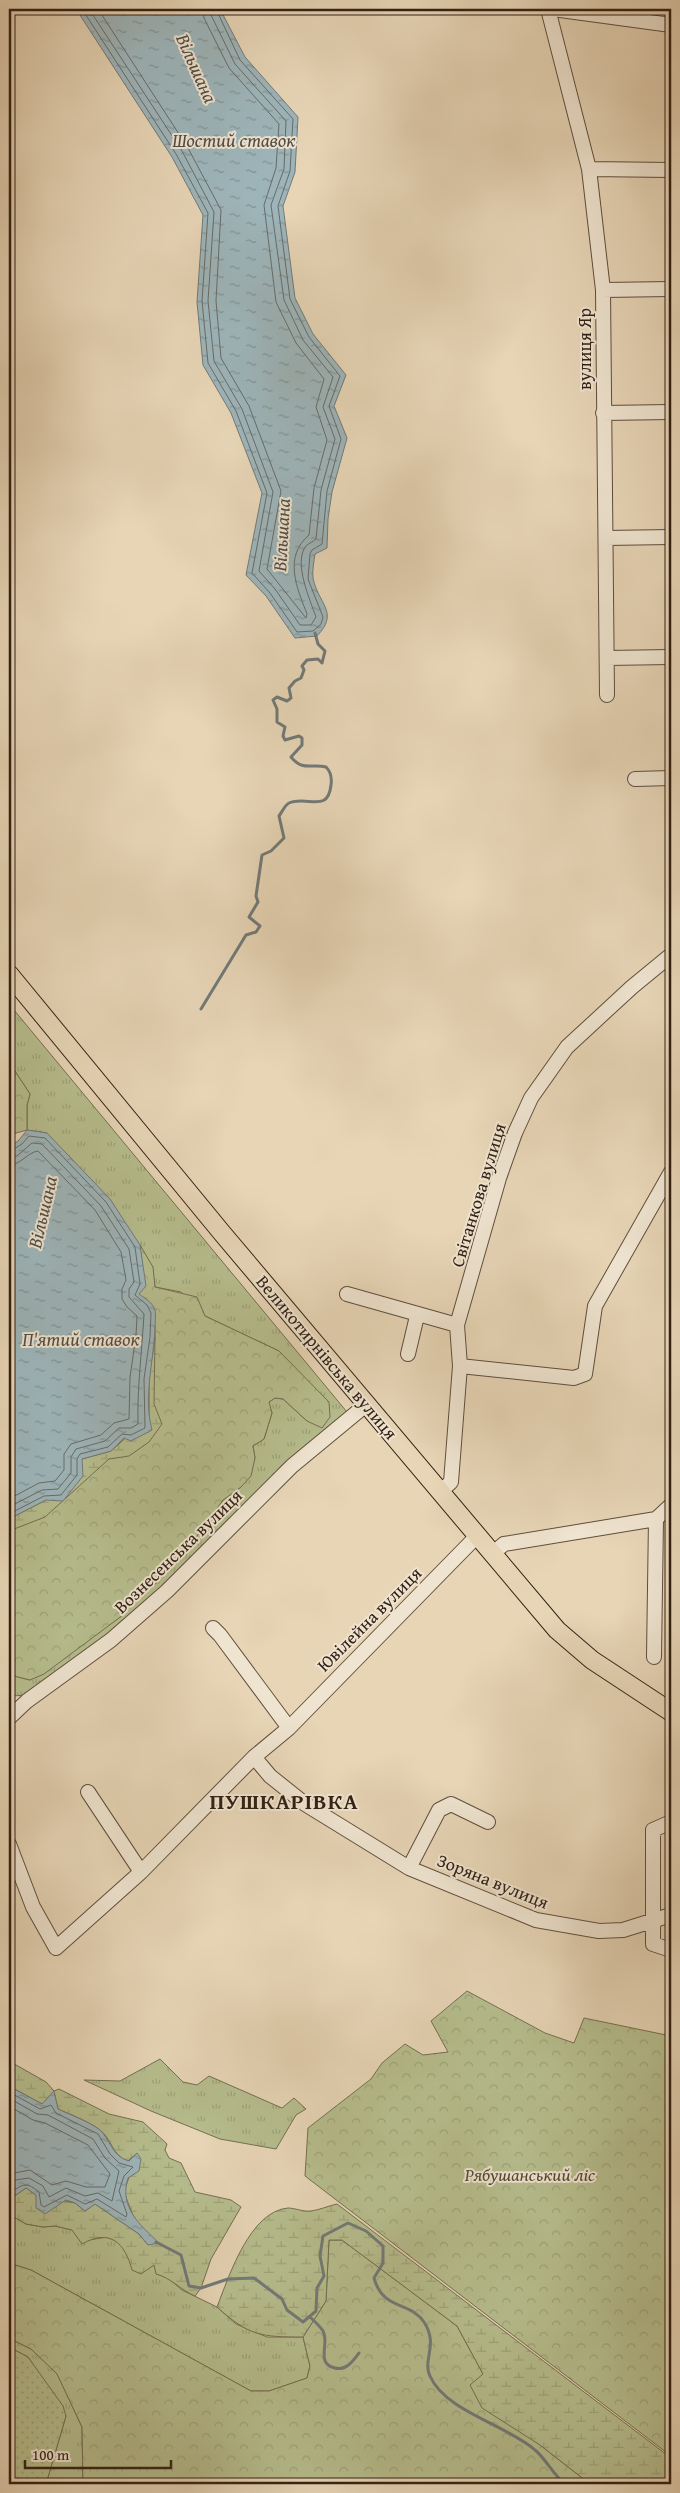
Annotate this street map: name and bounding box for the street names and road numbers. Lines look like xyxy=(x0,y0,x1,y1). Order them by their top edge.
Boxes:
street label: вулиця Яр xyxy=(571,308,598,390)
street label: Світанкова вулиця xyxy=(443,1120,513,1270)
street label: Великотирнівська вулиця xyxy=(250,1269,404,1445)
street label: Вознесенська вулиця xyxy=(108,1482,248,1620)
street label: Ювілейна вулиця xyxy=(310,1560,428,1678)
street label: Зоряна вулиця xyxy=(433,1846,553,1916)

